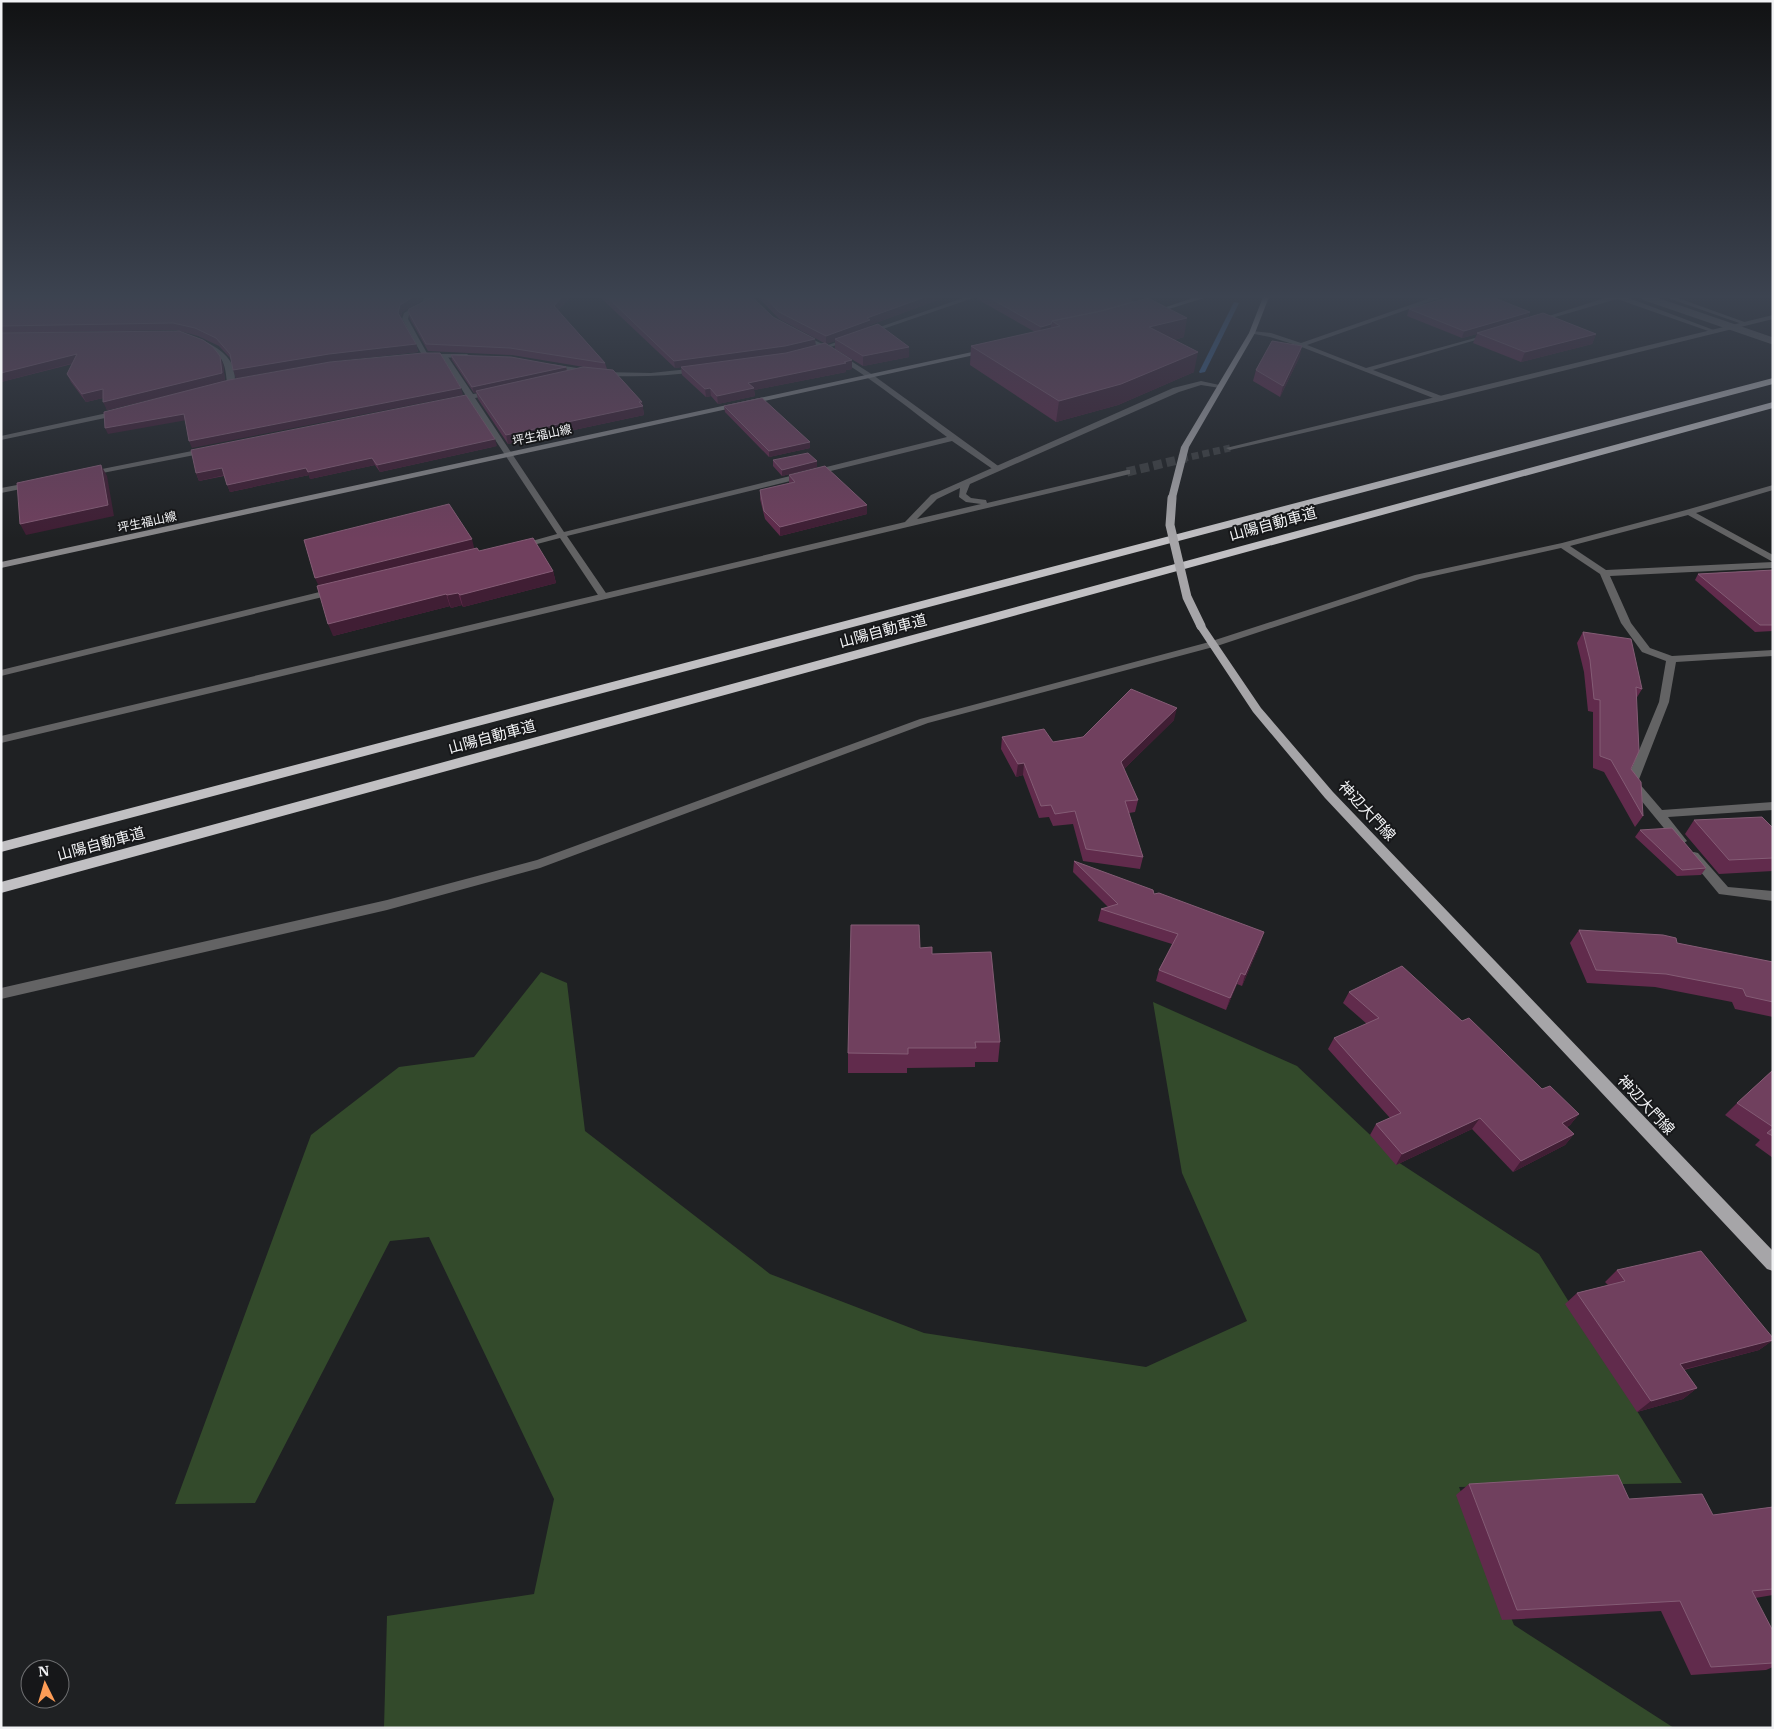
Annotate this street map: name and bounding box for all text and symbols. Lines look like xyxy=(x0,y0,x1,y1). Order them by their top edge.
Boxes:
street label: 坪生福山線 xyxy=(511,421,573,448)
street label: 山陽自動車道 xyxy=(1227,503,1319,544)
street label: 坪生福山線 xyxy=(116,508,178,535)
street label: 山陽自動車道 xyxy=(837,610,929,651)
street label: 山陽自動車道 xyxy=(446,716,538,757)
street label: 神辺大門線 xyxy=(1335,777,1400,845)
street label: 山陽自動車道 xyxy=(55,823,147,864)
street label: 神辺大門線 xyxy=(1614,1071,1679,1139)
north arrow xyxy=(20,1659,70,1709)
text: N xyxy=(38,1662,50,1680)

